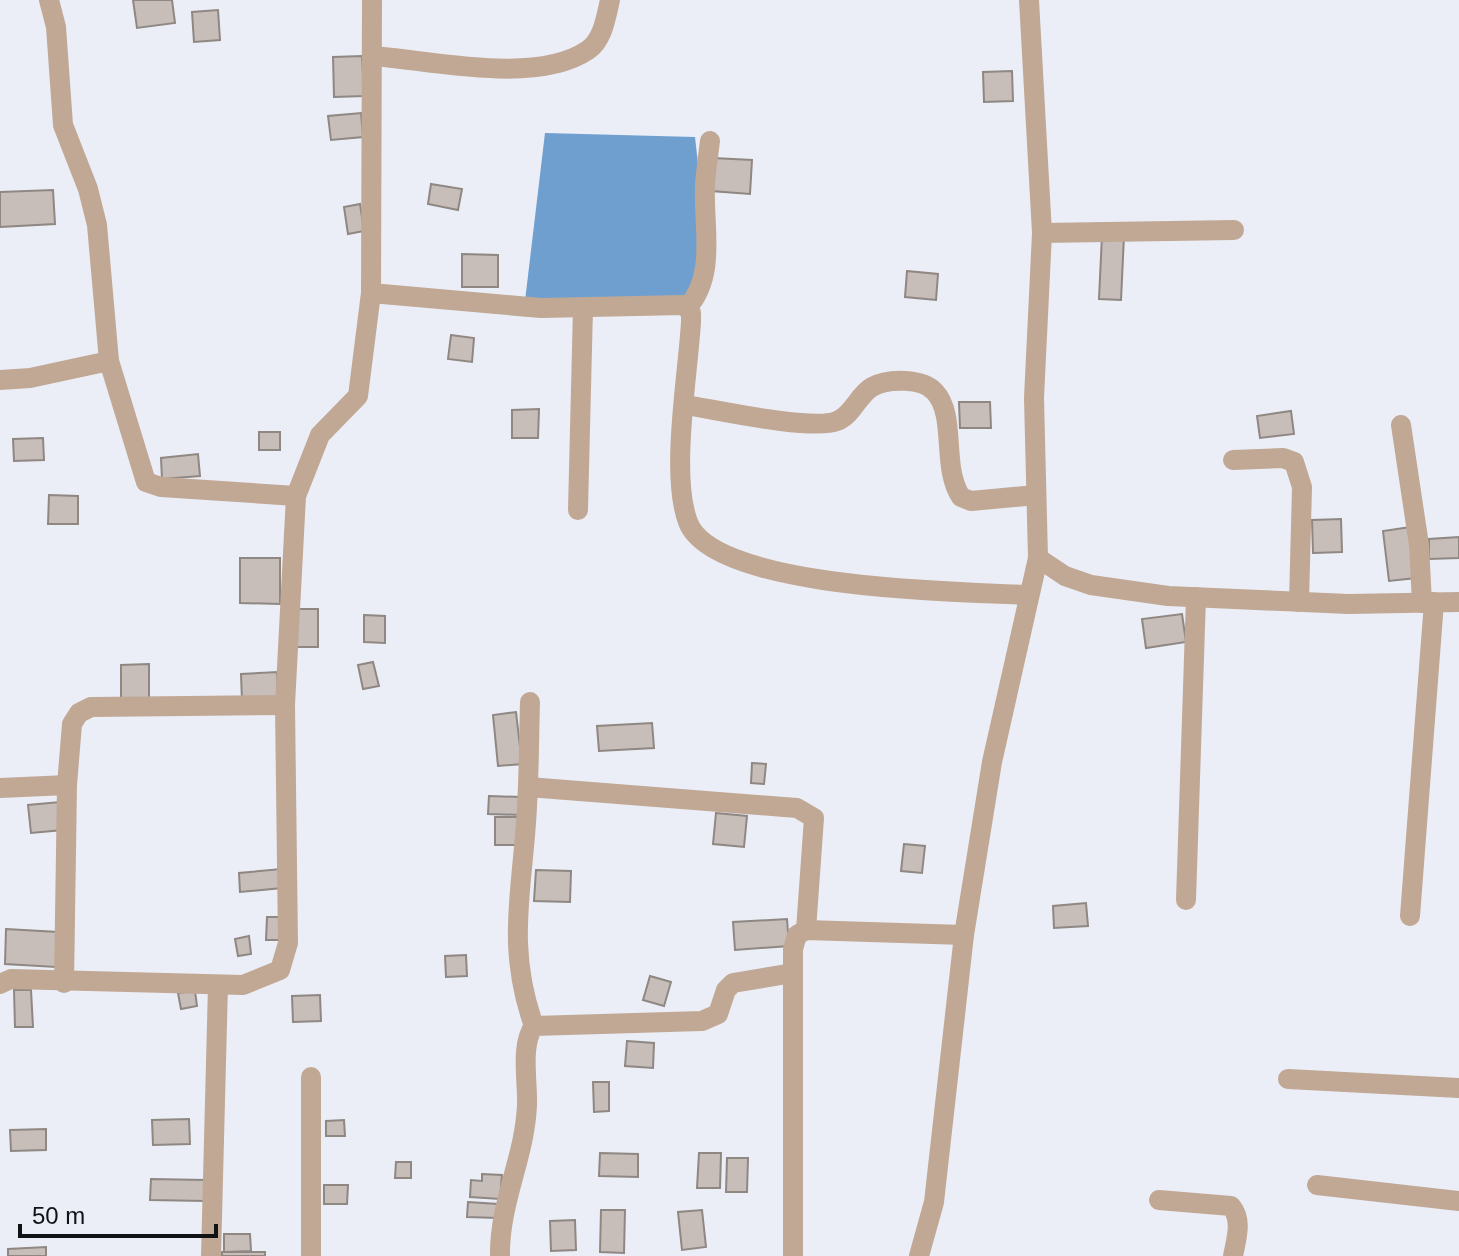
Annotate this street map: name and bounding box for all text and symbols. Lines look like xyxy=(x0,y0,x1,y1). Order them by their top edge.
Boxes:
scale bar xyxy=(20,1188,216,1238)
text: 50 m xyxy=(32,1202,85,1229)

